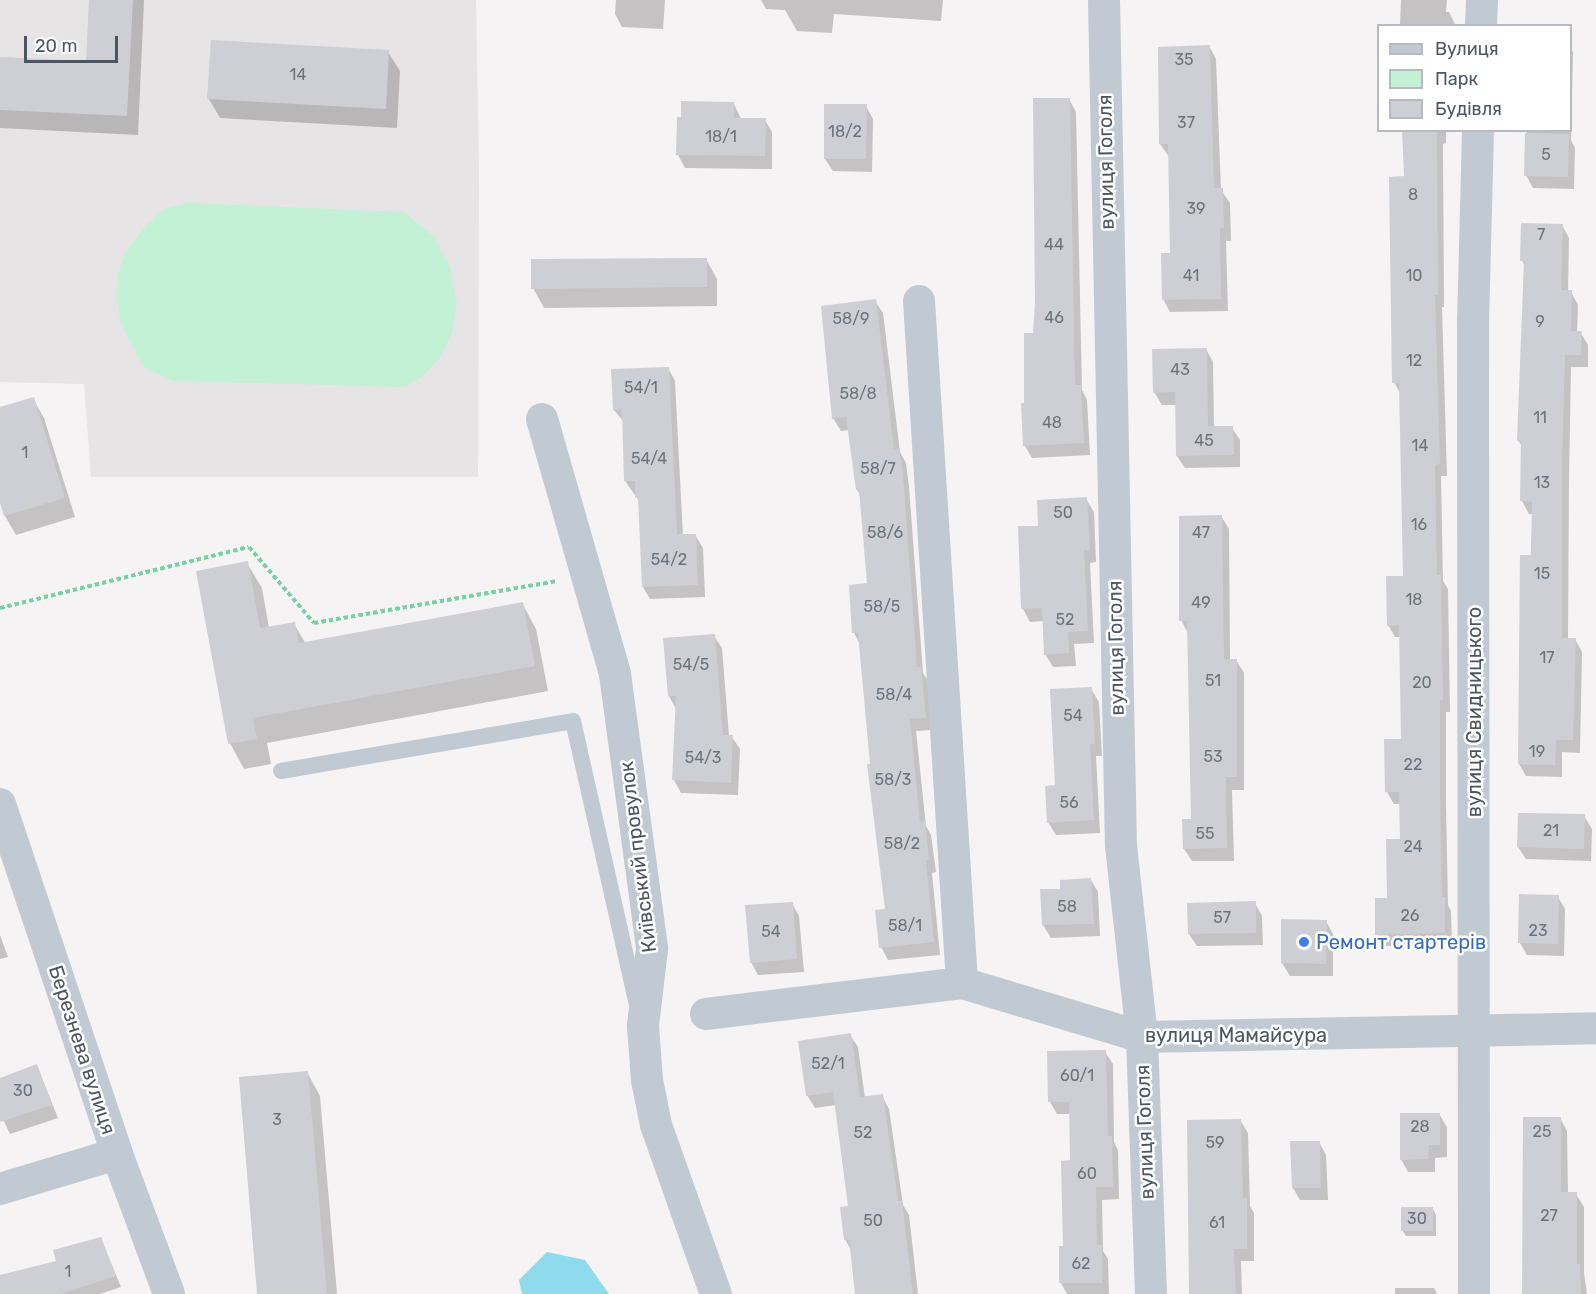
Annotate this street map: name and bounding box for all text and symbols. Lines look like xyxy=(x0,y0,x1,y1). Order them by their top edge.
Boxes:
scale bar xyxy=(27,24,122,62)
legend xyxy=(1377,24,1572,132)
text: 20 m xyxy=(35,35,77,57)
text: Вулиця xyxy=(1435,38,1499,60)
house number: 35 xyxy=(1174,50,1194,70)
house number: 14 xyxy=(290,65,306,85)
text: Парк xyxy=(1435,68,1478,90)
street label: вулиця Гоголя xyxy=(1093,94,1119,230)
text: Будівля xyxy=(1435,98,1502,120)
house number: 37 xyxy=(1177,113,1195,133)
house number: 18/2 xyxy=(828,122,862,142)
house number: 18/1 xyxy=(705,127,737,147)
house number: 5 xyxy=(1541,145,1551,165)
house number: 8 xyxy=(1408,185,1418,205)
house number: 39 xyxy=(1186,199,1206,219)
house number: 7 xyxy=(1537,225,1545,245)
house number: 44 xyxy=(1044,235,1064,255)
house number: 41 xyxy=(1183,266,1199,286)
house number: 10 xyxy=(1405,266,1423,286)
house number: 46 xyxy=(1044,308,1064,328)
house number: 58/9 xyxy=(833,309,869,329)
house number: 9 xyxy=(1535,312,1545,332)
house number: 12 xyxy=(1406,351,1422,371)
house number: 43 xyxy=(1170,360,1190,380)
house number: 54/1 xyxy=(624,378,658,398)
house number: 58/8 xyxy=(839,384,877,404)
house number: 11 xyxy=(1533,408,1547,428)
house number: 48 xyxy=(1042,413,1062,433)
house number: 45 xyxy=(1194,431,1214,451)
house number: 14 xyxy=(1412,436,1428,456)
house number: 1 xyxy=(22,443,28,463)
house number: 54/4 xyxy=(631,449,667,469)
house number: 58/7 xyxy=(860,459,896,479)
house number: 13 xyxy=(1534,473,1550,493)
house number: 50 xyxy=(1053,503,1073,523)
house number: 16 xyxy=(1411,515,1427,535)
house number: 58/6 xyxy=(867,523,903,543)
house number: 47 xyxy=(1192,523,1210,543)
house number: 54/2 xyxy=(651,550,687,570)
house number: 15 xyxy=(1534,564,1550,584)
street label: вулиця Гоголя xyxy=(1103,580,1129,716)
house number: 18 xyxy=(1405,590,1423,610)
house number: 49 xyxy=(1191,593,1211,613)
house number: 58/5 xyxy=(864,597,900,617)
street label: вулиця Свидницького xyxy=(1462,607,1486,817)
house number: 52 xyxy=(1056,610,1074,630)
house number: 17 xyxy=(1539,648,1555,668)
house number: 54/5 xyxy=(673,655,709,675)
house number: 51 xyxy=(1205,671,1221,691)
house number: 20 xyxy=(1412,673,1432,693)
house number: 58/4 xyxy=(876,685,912,705)
house number: 54 xyxy=(1063,706,1083,726)
house number: 19 xyxy=(1529,742,1545,762)
house number: 53 xyxy=(1203,747,1223,767)
house number: 54/3 xyxy=(685,748,721,768)
house number: 22 xyxy=(1404,755,1422,775)
street label: Київський провулок xyxy=(614,760,662,954)
house number: 58/3 xyxy=(875,770,911,790)
house number: 56 xyxy=(1059,793,1079,813)
house number: 21 xyxy=(1543,821,1559,841)
house number: 55 xyxy=(1195,824,1215,844)
house number: 58/2 xyxy=(884,834,920,854)
house number: 24 xyxy=(1403,837,1423,857)
house number: 58 xyxy=(1057,897,1077,917)
house number: 26 xyxy=(1400,906,1420,926)
house number: 57 xyxy=(1213,908,1231,928)
house number: 58/1 xyxy=(888,916,922,936)
house number: 23 xyxy=(1528,921,1548,941)
house number: 54 xyxy=(761,922,781,942)
place label: Ремонт стартерів xyxy=(1316,930,1486,954)
marker: Ремонт стартерів xyxy=(1297,935,1311,949)
street label: Березнева вулиця xyxy=(43,962,121,1138)
street label: вулиця Мамайсура xyxy=(1145,1023,1327,1047)
house number: 52/1 xyxy=(811,1054,845,1074)
street label: вулиця Гоголя xyxy=(1131,1064,1159,1200)
house number: 60/1 xyxy=(1060,1066,1094,1086)
house number: 30 xyxy=(13,1081,33,1101)
house number: 3 xyxy=(272,1110,282,1130)
house number: 28 xyxy=(1410,1117,1430,1137)
house number: 25 xyxy=(1533,1122,1551,1142)
house number: 52 xyxy=(854,1123,872,1143)
house number: 59 xyxy=(1206,1133,1224,1153)
house number: 60 xyxy=(1077,1164,1097,1184)
house number: 27 xyxy=(1540,1206,1558,1226)
house number: 30 xyxy=(1407,1209,1427,1229)
house number: 50 xyxy=(863,1211,883,1231)
house number: 61 xyxy=(1209,1213,1225,1233)
house number: 62 xyxy=(1071,1254,1091,1274)
house number: 1 xyxy=(65,1262,71,1282)

